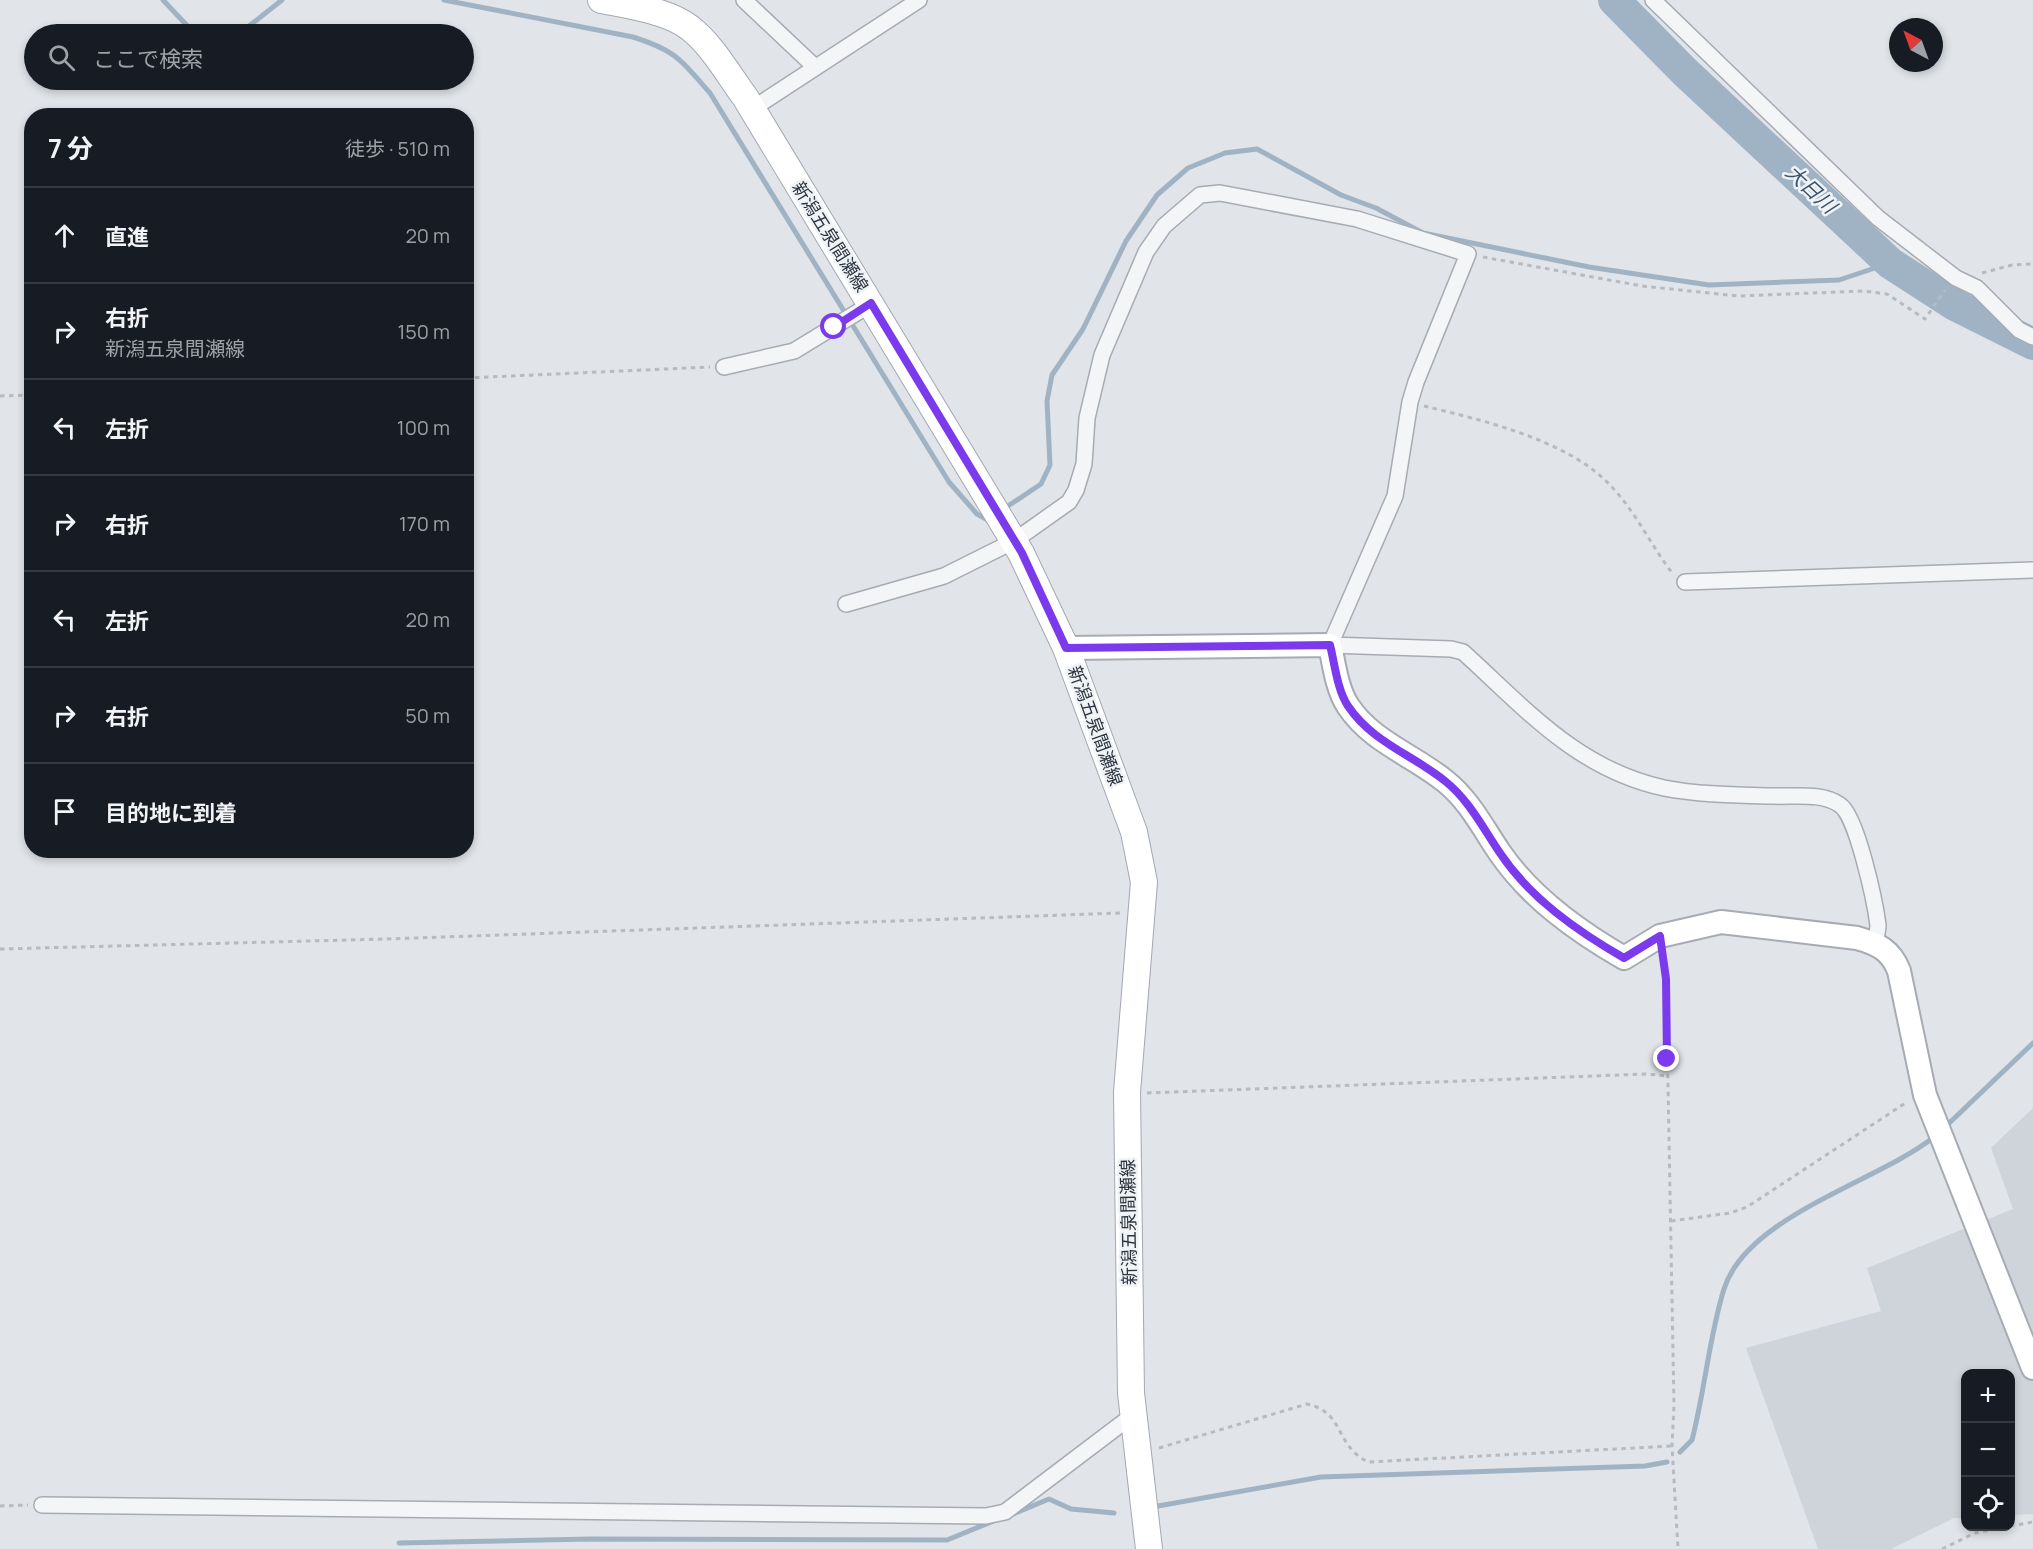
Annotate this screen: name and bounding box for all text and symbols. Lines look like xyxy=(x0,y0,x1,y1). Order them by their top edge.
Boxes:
north arrow xyxy=(1889,18,1943,72)
search box xyxy=(24,24,474,90)
icon: search xyxy=(45,41,78,74)
text: ここで検索 xyxy=(93,44,203,74)
text: 7 分 xyxy=(48,130,93,166)
text: 徒歩 · 510 m xyxy=(345,135,450,162)
water label: 大日川 xyxy=(1780,158,1844,220)
street label: 新潟五泉間瀬線 xyxy=(787,177,874,296)
icon: ahead xyxy=(48,219,81,252)
text: 直進 xyxy=(105,222,149,252)
text: 20 m xyxy=(405,222,450,249)
text: 右折 xyxy=(105,303,149,333)
route start xyxy=(820,313,846,339)
icon: right xyxy=(48,315,81,348)
text: 150 m xyxy=(397,318,450,345)
text: 新潟五泉間瀬線 xyxy=(105,335,245,362)
icon: left xyxy=(48,411,81,444)
text: 左折 xyxy=(105,414,149,444)
text: 100 m xyxy=(397,414,450,441)
icon: right xyxy=(48,507,81,540)
text: 右折 xyxy=(105,510,149,540)
text: 170 m xyxy=(399,510,450,537)
icon: left xyxy=(48,603,81,636)
text: 左折 xyxy=(105,606,149,636)
text: 20 m xyxy=(405,606,450,633)
street label: 新潟五泉間瀬線 xyxy=(1063,662,1129,789)
icon: right xyxy=(48,699,81,732)
text: 右折 xyxy=(105,702,149,732)
text: 50 m xyxy=(405,702,450,729)
icon: arrive xyxy=(48,795,81,828)
text: 目的地に到着 xyxy=(105,798,237,828)
route end xyxy=(1653,1045,1679,1071)
street label: 新潟五泉間瀬線 xyxy=(1115,1159,1141,1285)
map controls xyxy=(1961,1369,2015,1531)
button: + xyxy=(1961,1369,2015,1423)
button: − xyxy=(1961,1423,2015,1477)
button: locate xyxy=(1961,1477,2015,1531)

